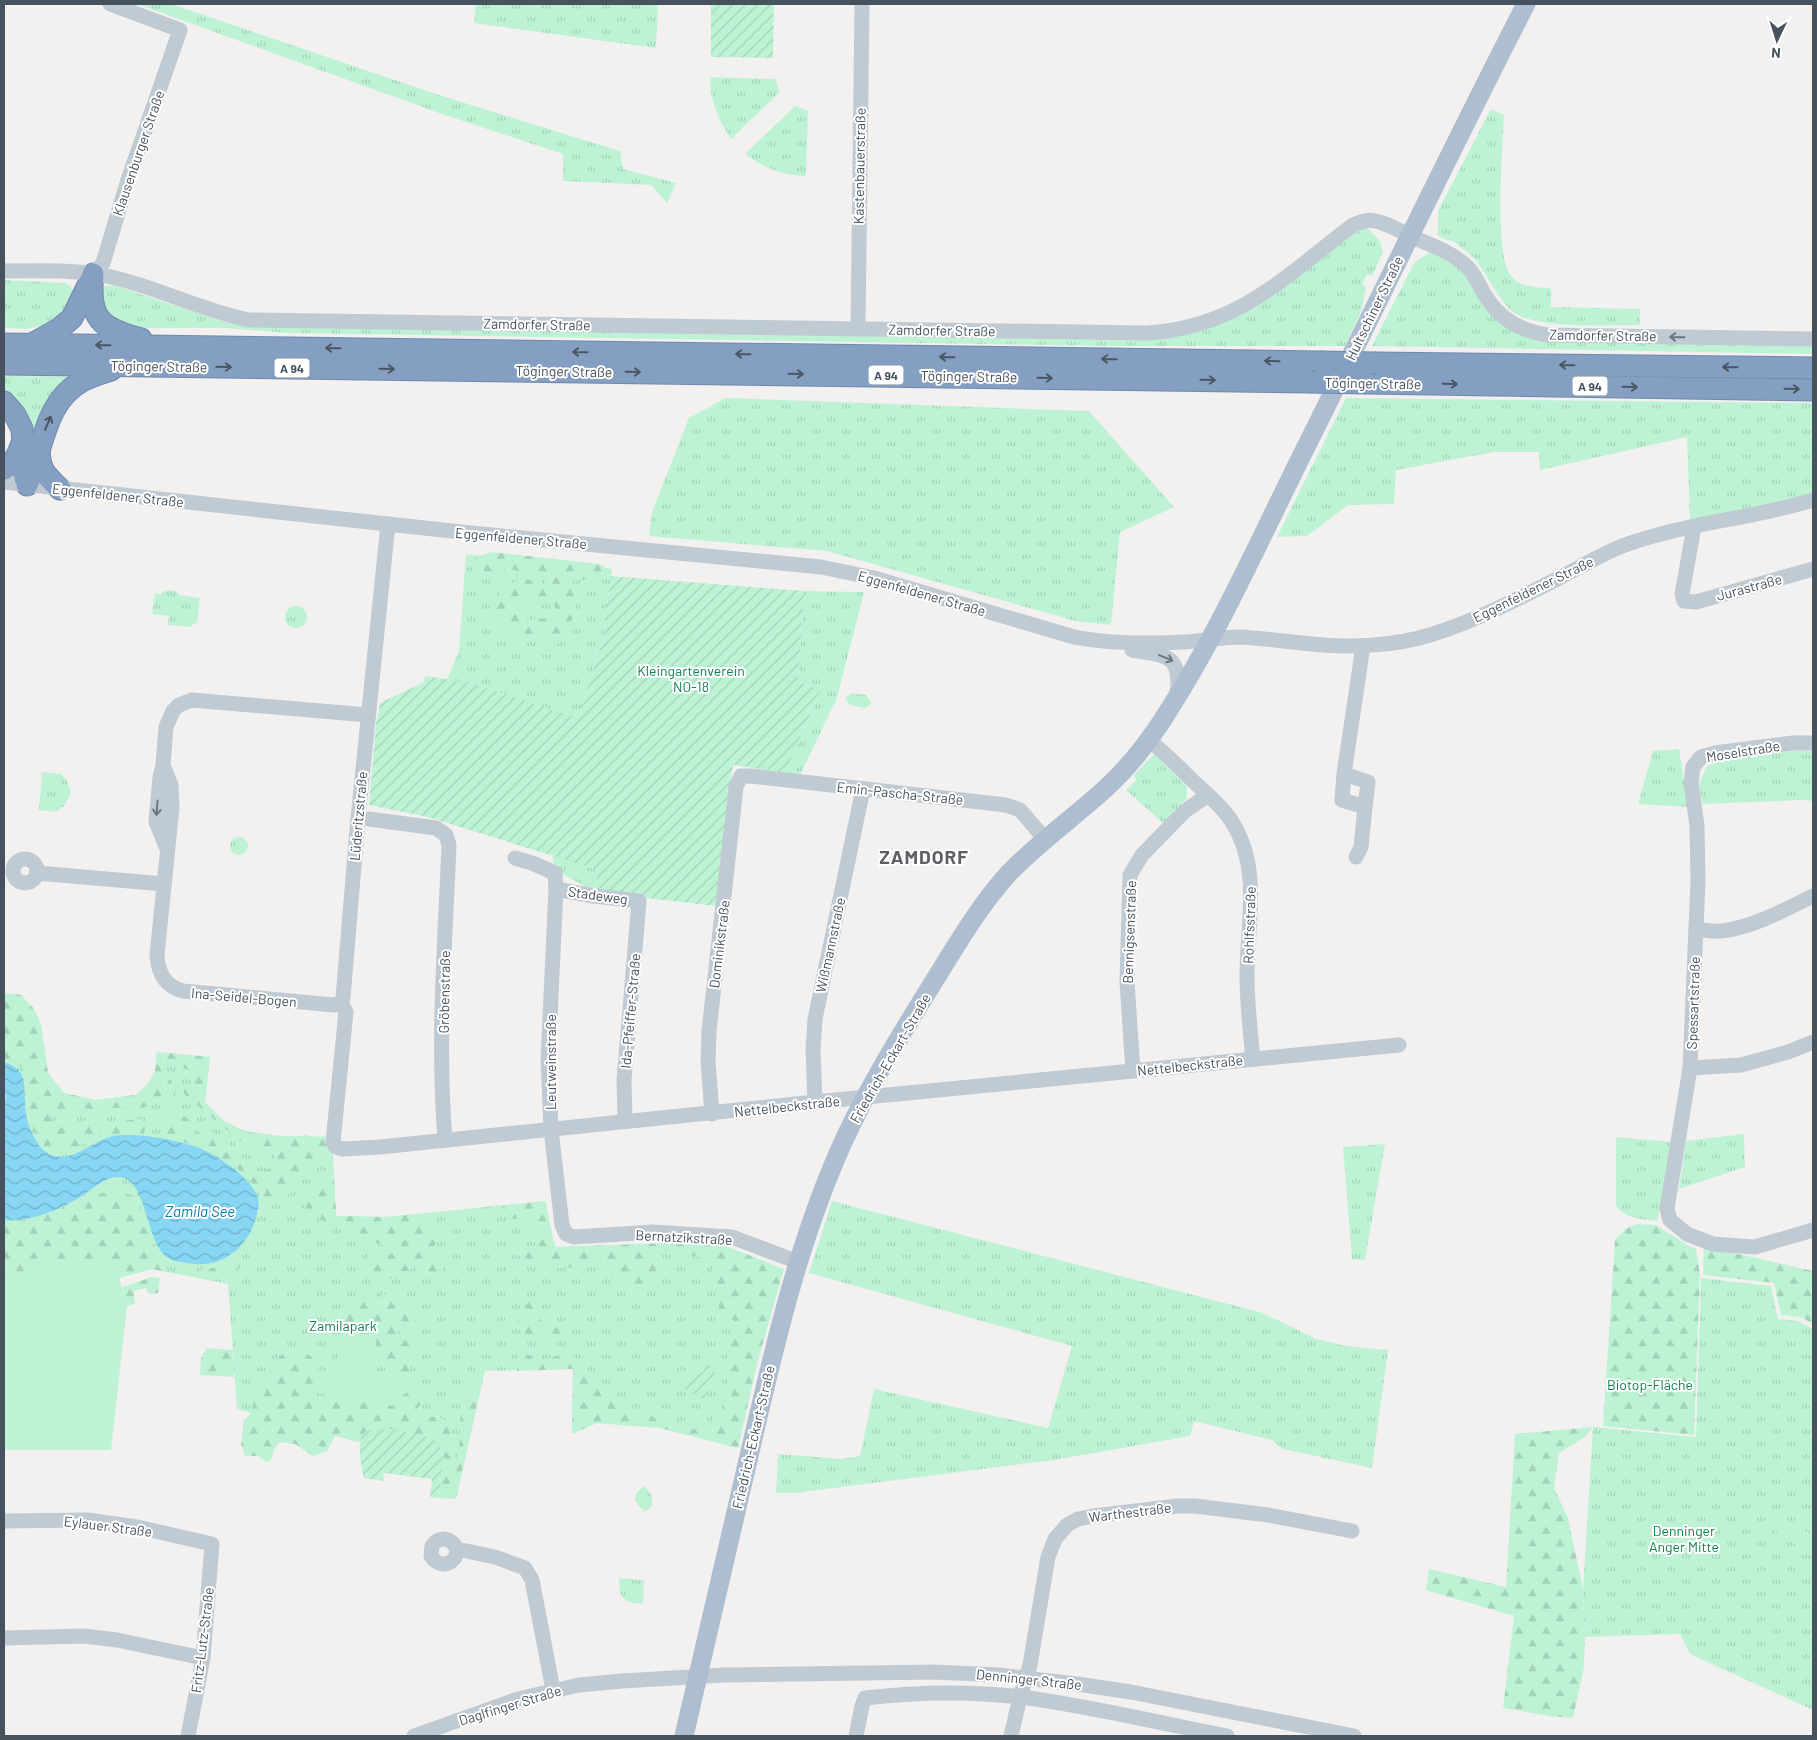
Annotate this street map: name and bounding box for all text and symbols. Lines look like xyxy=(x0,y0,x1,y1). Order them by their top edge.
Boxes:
north arrow xyxy=(1752,15,1802,65)
text: N xyxy=(1771,45,1781,62)
street label: Klausenburger Straße xyxy=(109,88,167,218)
street label: Kastenbauerstraße xyxy=(849,108,869,224)
street label: Hultschiner Straße xyxy=(1341,253,1407,363)
street label: Zamdorfer Straße xyxy=(483,315,591,333)
street label: Zamdorfer Straße xyxy=(888,321,996,339)
street label: Zamdorfer Straße xyxy=(1549,326,1657,344)
one-way arrow xyxy=(1669,332,1686,342)
one-way arrow xyxy=(96,340,112,350)
one-way arrow xyxy=(325,343,342,353)
one-way arrow xyxy=(572,347,588,357)
one-way arrow xyxy=(735,349,751,359)
one-way arrow xyxy=(939,352,956,362)
one-way arrow xyxy=(1102,354,1118,364)
street label: Töginger Straße xyxy=(111,357,207,375)
one-way arrow xyxy=(1264,357,1280,366)
road number: A 94 xyxy=(274,358,310,378)
one-way arrow xyxy=(1559,360,1575,370)
one-way arrow xyxy=(216,362,232,372)
street label: Töginger Straße xyxy=(516,362,612,380)
one-way arrow xyxy=(1722,362,1738,372)
one-way arrow xyxy=(378,364,395,374)
road number: A 94 xyxy=(868,366,904,384)
one-way arrow xyxy=(624,367,641,377)
street label: Töginger Straße xyxy=(921,367,1017,385)
one-way arrow xyxy=(787,369,803,379)
one-way arrow xyxy=(1037,373,1053,382)
street label: Töginger Straße xyxy=(1325,374,1421,392)
one-way arrow xyxy=(1200,375,1216,385)
road number: A 94 xyxy=(1572,376,1608,396)
one-way arrow xyxy=(1442,379,1458,389)
one-way arrow xyxy=(1622,382,1638,392)
one-way arrow xyxy=(1784,384,1800,394)
one-way arrow xyxy=(44,416,54,431)
street label: Eggenfeldener Straße xyxy=(51,480,185,510)
street label: Eggenfeldener Straße xyxy=(454,524,588,552)
street label: Eggenfeldener Straße xyxy=(1470,552,1596,626)
street label: Eggenfeldener Straße xyxy=(856,567,988,619)
street label: Jurastraße xyxy=(1714,570,1784,604)
one-way arrow xyxy=(1158,654,1173,664)
park label: Kleingartenverein NO-18 xyxy=(637,662,745,695)
street label: Moselstraße xyxy=(1705,737,1781,765)
street label: Lüderitzstraße xyxy=(346,770,370,862)
street label: Emin-Pascha-Straße xyxy=(836,778,964,808)
one-way arrow xyxy=(153,799,162,815)
district label: ZAMDORF xyxy=(879,845,969,868)
street label: Bennigsenstraße xyxy=(1119,880,1139,984)
street label: Stadeweg xyxy=(567,882,629,908)
street label: Rohlfsstraße xyxy=(1239,886,1259,964)
street label: Wißmannstraße xyxy=(812,896,848,994)
street label: Dominikstraße xyxy=(705,899,733,989)
street label: Gröbenstraße xyxy=(435,950,453,1034)
street label: Ida-Pfeiffer-Straße xyxy=(616,953,644,1069)
street label: Spessartstraße xyxy=(1683,956,1703,1050)
street label: Ina-Seidel-Bogen xyxy=(191,984,297,1010)
street label: Friedrich-Eckart-Straße xyxy=(846,990,934,1126)
street label: Leutweinstraße xyxy=(542,1014,559,1110)
street label: Nettelbeckstraße xyxy=(1136,1051,1244,1079)
street label: Nettelbeckstraße xyxy=(733,1092,841,1120)
water label: Zamila See xyxy=(165,1202,235,1220)
street label: Bernatzikstraße xyxy=(635,1226,733,1248)
park label: Zamilapark xyxy=(309,1317,377,1334)
street label: Friedrich-Eckart-Straße xyxy=(728,1364,778,1510)
park label: Biotop-Fläche xyxy=(1607,1376,1693,1393)
street label: Warthestraße xyxy=(1088,1498,1172,1526)
street label: Eylauer Straße xyxy=(63,1512,153,1540)
park label: Denninger Anger Mitte xyxy=(1649,1522,1719,1555)
street label: Fritz-Lutz-Straße xyxy=(187,1586,217,1694)
street label: Denninger Straße xyxy=(975,1665,1083,1693)
street label: Daglfinger Straße xyxy=(457,1681,563,1729)

